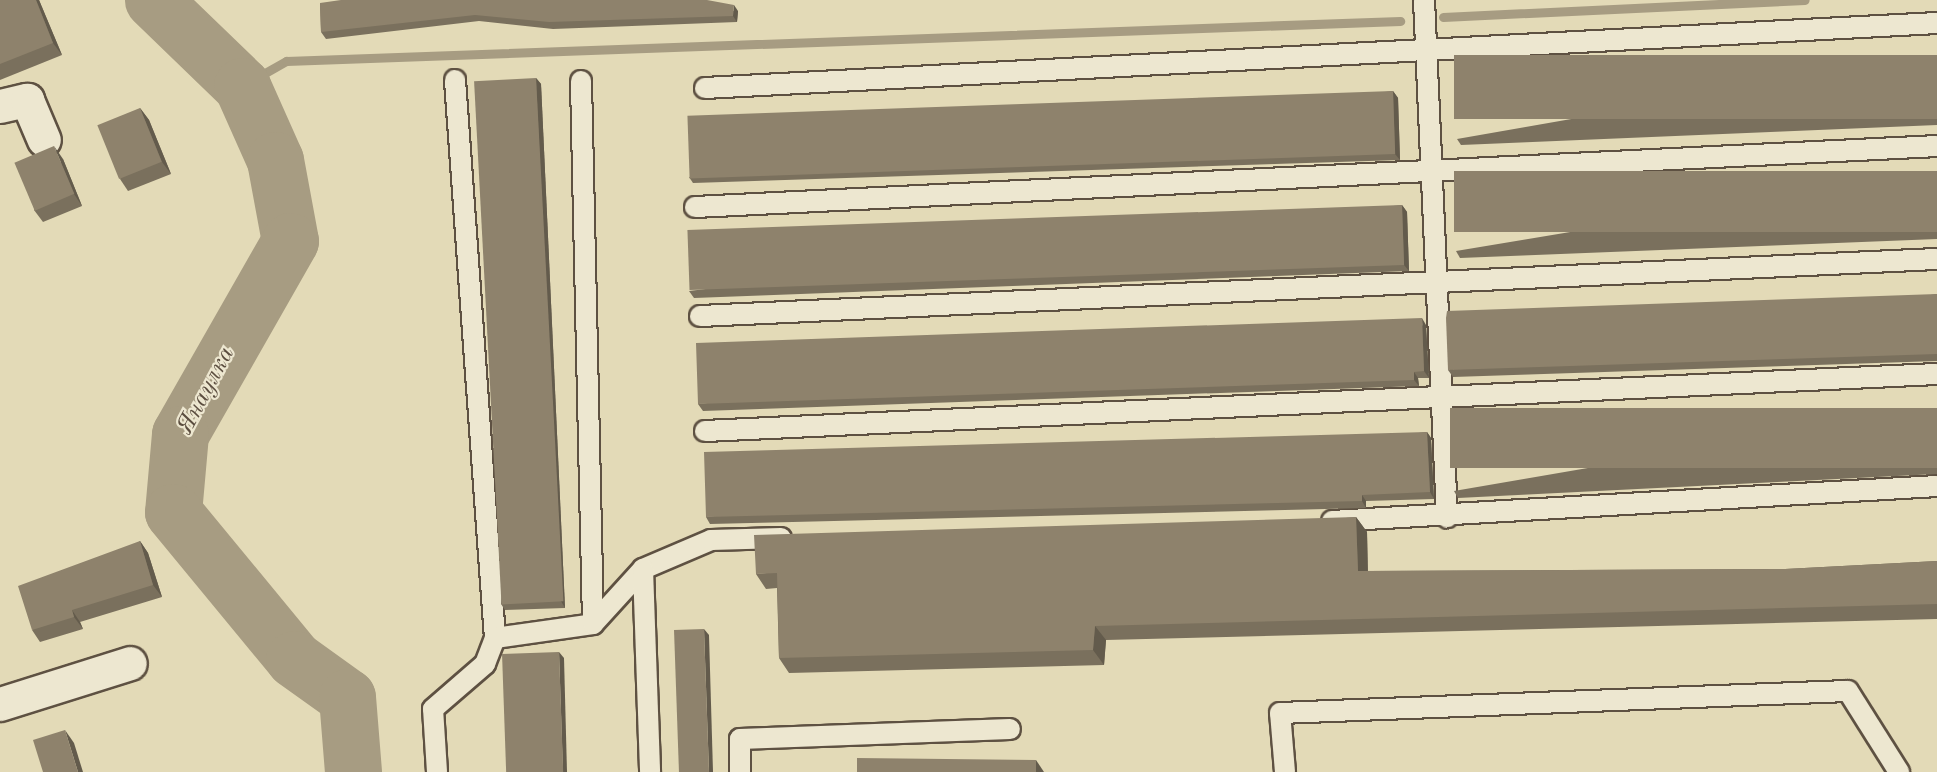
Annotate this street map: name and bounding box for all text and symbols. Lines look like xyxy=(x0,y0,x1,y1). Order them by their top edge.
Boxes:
water label: Янаулка xyxy=(172,342,242,440)

